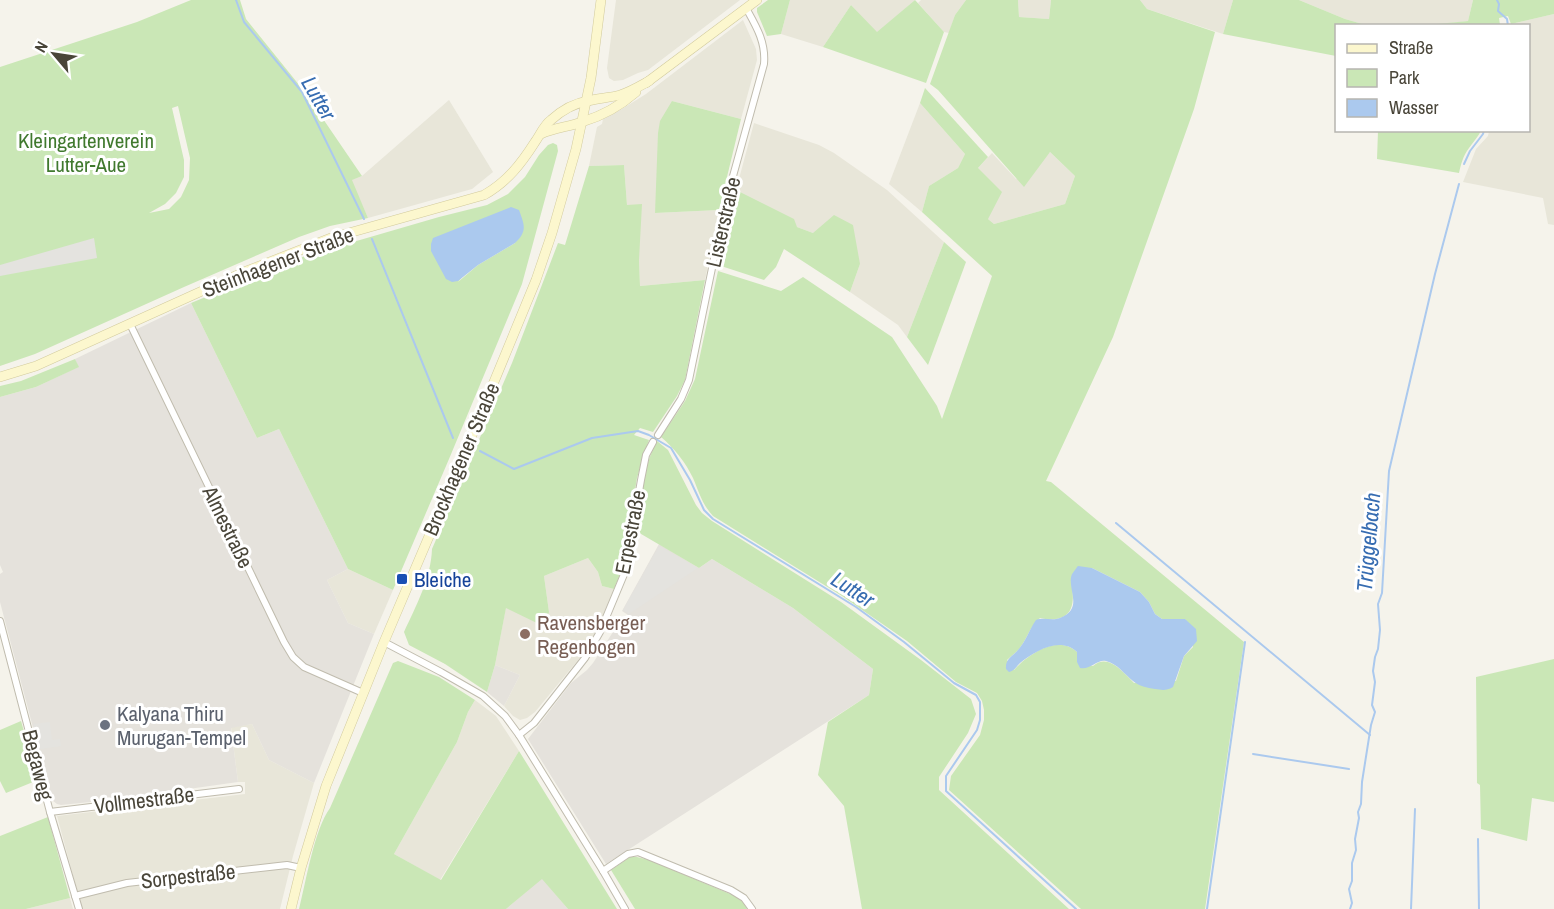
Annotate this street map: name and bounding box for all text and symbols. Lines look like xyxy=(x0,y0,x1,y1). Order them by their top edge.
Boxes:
north arrow xyxy=(24,24,84,84)
legend xyxy=(1335,24,1530,132)
text: Straße xyxy=(1389,35,1433,60)
text: N xyxy=(29,37,53,56)
text: Park xyxy=(1389,65,1420,90)
water label: Lutter xyxy=(294,71,344,126)
text: Wasser xyxy=(1389,95,1439,120)
park label: Kleingartenverein Lutter-Aue xyxy=(18,126,154,179)
street label: Listerstraße xyxy=(699,174,747,270)
street label: Steinhagener Straße xyxy=(198,220,358,304)
street label: Brockhagener Straße xyxy=(416,378,506,540)
street label: Almestraße xyxy=(195,480,260,573)
street label: Erpestraße xyxy=(608,487,652,577)
water label: Trüggelbach xyxy=(1349,491,1387,593)
water label: Lutter xyxy=(825,564,881,615)
place label: Bleiche xyxy=(414,565,471,594)
marker: Bleiche xyxy=(395,572,409,586)
place label: Ravensberger Regenbogen xyxy=(537,608,645,661)
marker: Ravensberger Regenbogen xyxy=(518,627,532,641)
place label: Kalyana Thiru Murugan-Tempel xyxy=(117,699,246,752)
marker: Kalyana Thiru Murugan-Tempel xyxy=(98,718,112,732)
street label: Begaweg xyxy=(15,727,61,804)
street label: Vollmestraße xyxy=(92,779,196,821)
street label: Sorpestraße xyxy=(139,857,237,895)

